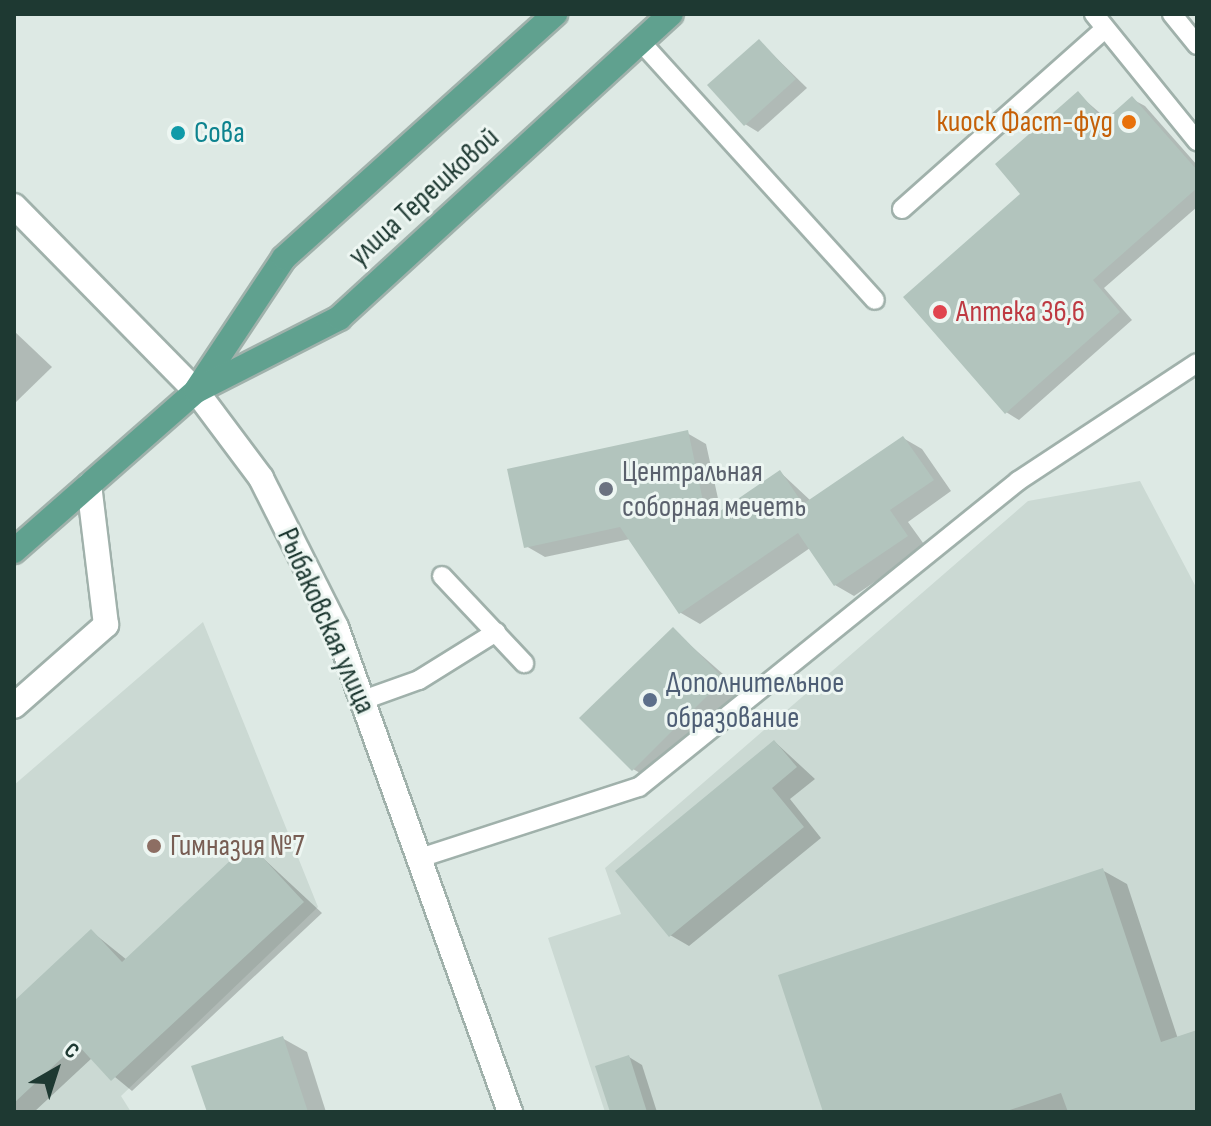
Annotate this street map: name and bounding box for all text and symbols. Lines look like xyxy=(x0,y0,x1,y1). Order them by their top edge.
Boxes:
place label: киоск Фаст-фуд xyxy=(936,104,1113,140)
marker: киоск Фаст-фуд xyxy=(1120,113,1138,131)
place label: Сова xyxy=(194,115,245,151)
street label: улица Терешковой xyxy=(341,120,507,274)
marker: Сова xyxy=(169,124,187,142)
place label: Аптека 36,6 xyxy=(956,294,1085,330)
marker: Аптека 36,6 xyxy=(931,303,949,321)
place label: Центральная соборная мечеть xyxy=(622,454,806,524)
marker: Центральная соборная мечеть xyxy=(597,480,615,498)
street label: Рыбаковская улица xyxy=(269,523,383,719)
place label: Дополнительное образование xyxy=(666,665,844,736)
marker: Дополнительное образование xyxy=(641,691,659,709)
place label: Гимназия №7 xyxy=(170,828,304,864)
marker: Гимназия №7 xyxy=(145,837,163,855)
north arrow xyxy=(16,1030,96,1110)
text: С xyxy=(59,1037,84,1065)

